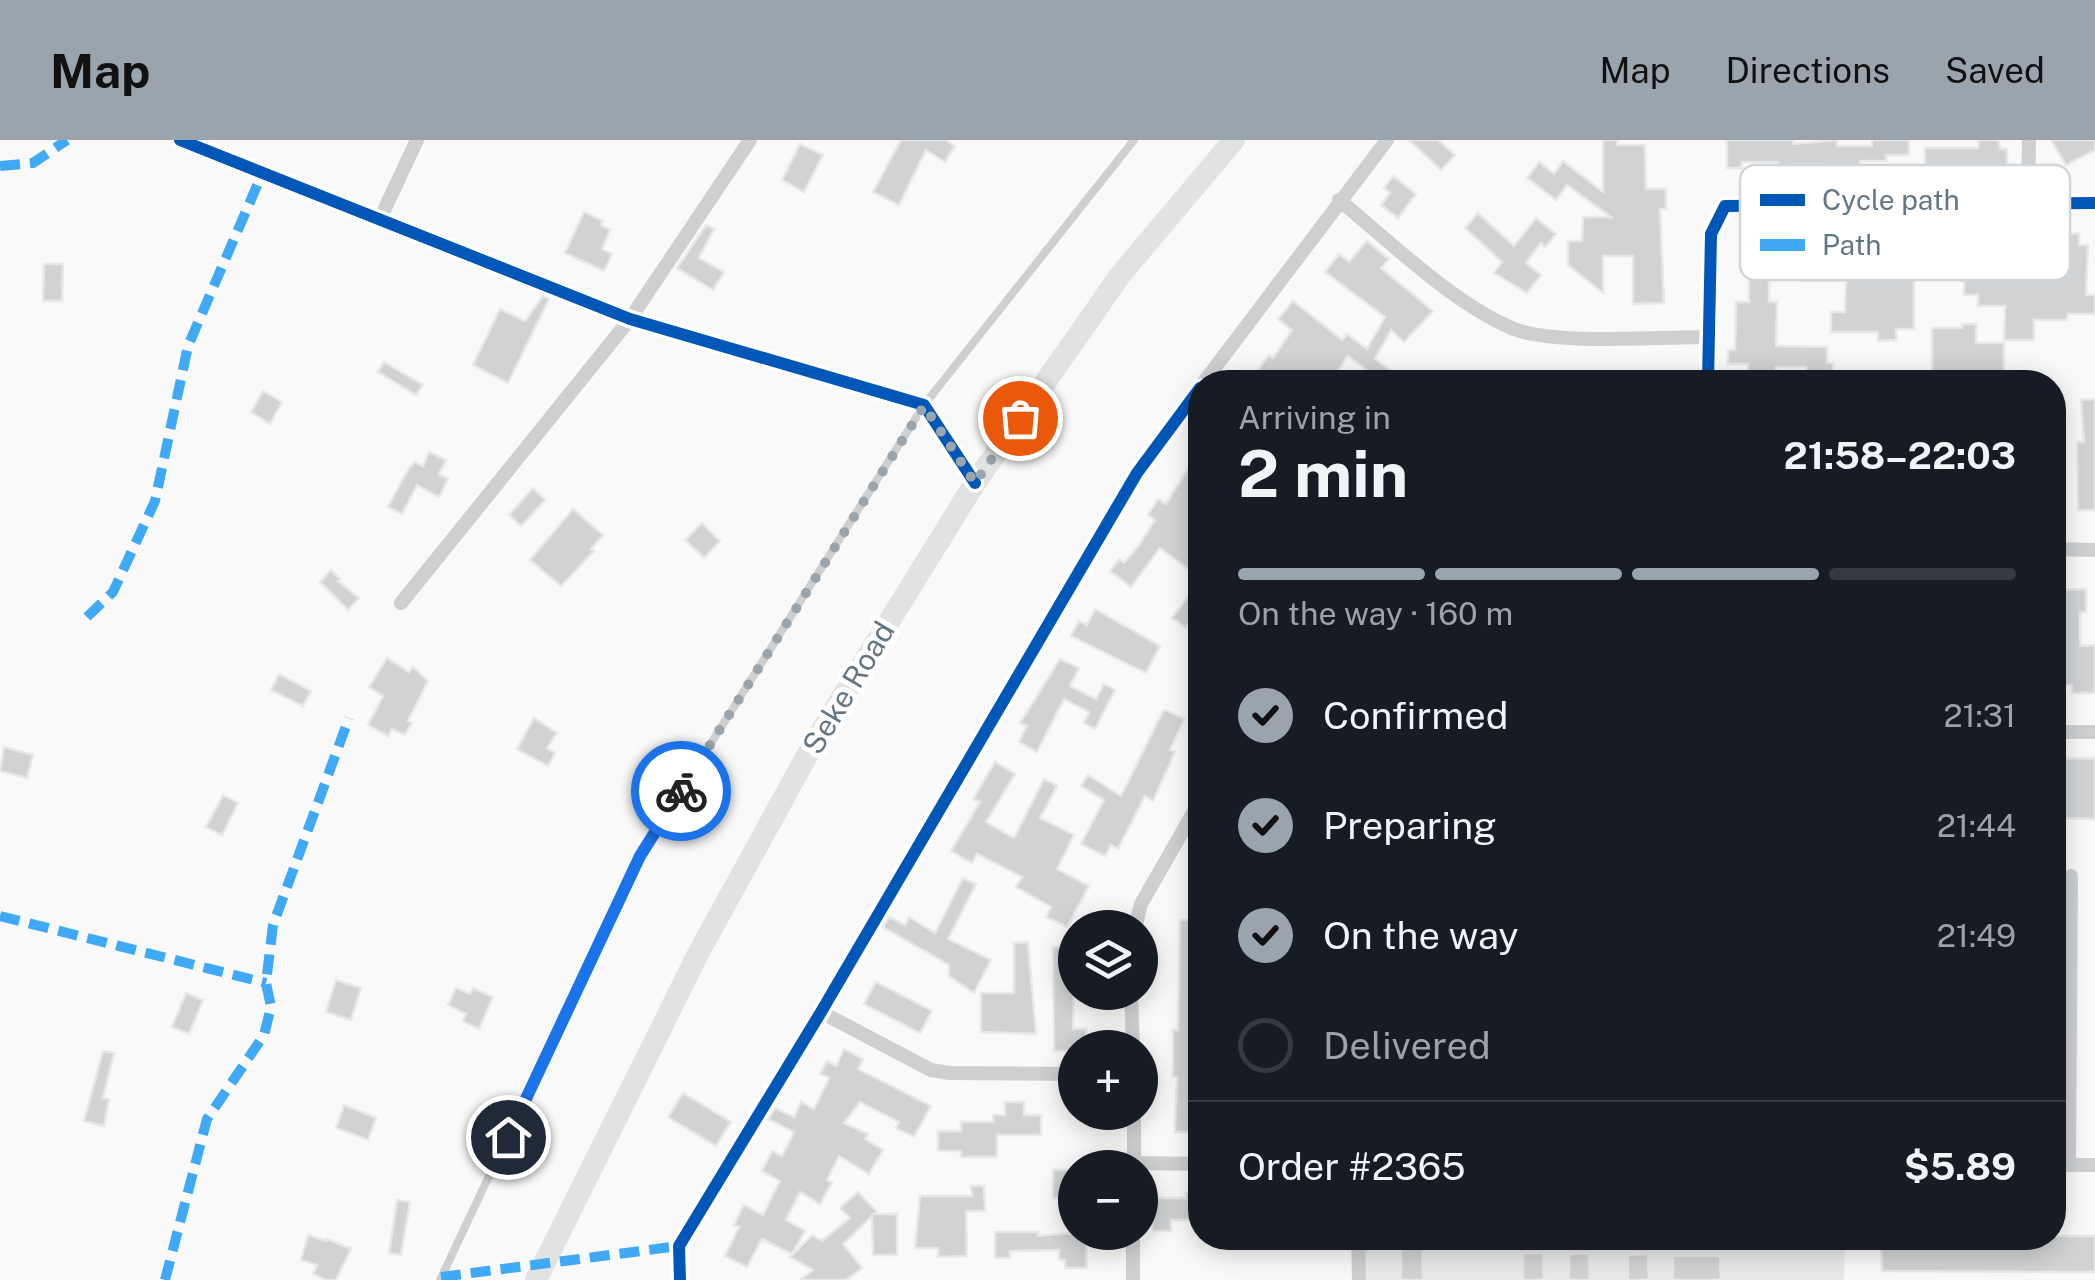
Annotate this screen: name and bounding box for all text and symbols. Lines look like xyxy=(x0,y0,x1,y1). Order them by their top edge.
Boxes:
text: Map xyxy=(50,42,150,99)
text: Map xyxy=(1599,50,1670,91)
text: Directions xyxy=(1725,50,1890,91)
text: Saved xyxy=(1945,50,2045,91)
legend xyxy=(1740,165,2070,280)
text: Cycle path xyxy=(1822,183,1960,216)
text: Path xyxy=(1822,228,1881,261)
pin xyxy=(978,376,1063,461)
icon: bag xyxy=(993,391,1048,446)
text: Arriving in xyxy=(1238,399,1391,436)
text: 21:58–22:03 xyxy=(1784,433,2016,478)
text: 2 min xyxy=(1238,435,1408,512)
text: On the way · 160 m xyxy=(1238,595,1513,632)
street label: Seke Road xyxy=(795,615,902,760)
icon: check xyxy=(1238,688,1293,743)
text: Confirmed xyxy=(1323,693,1508,738)
text: 21:31 xyxy=(1944,697,2016,734)
courier xyxy=(631,741,731,841)
icon: bike xyxy=(654,764,709,819)
icon: check xyxy=(1238,798,1293,853)
text: Preparing xyxy=(1323,803,1497,848)
text: 21:44 xyxy=(1937,807,2016,844)
icon: check xyxy=(1238,908,1293,963)
map controls xyxy=(1058,910,1158,1250)
button: layers xyxy=(1058,910,1158,1010)
text: On the way xyxy=(1323,913,1519,958)
text: 21:49 xyxy=(1937,917,2016,954)
text: Delivered xyxy=(1323,1023,1491,1068)
button: + xyxy=(1058,1030,1158,1130)
pin xyxy=(466,1095,551,1180)
icon: home xyxy=(481,1110,536,1165)
text: Order #2365 xyxy=(1238,1144,1466,1189)
text: $5.89 xyxy=(1904,1144,2016,1189)
button: − xyxy=(1058,1150,1158,1250)

